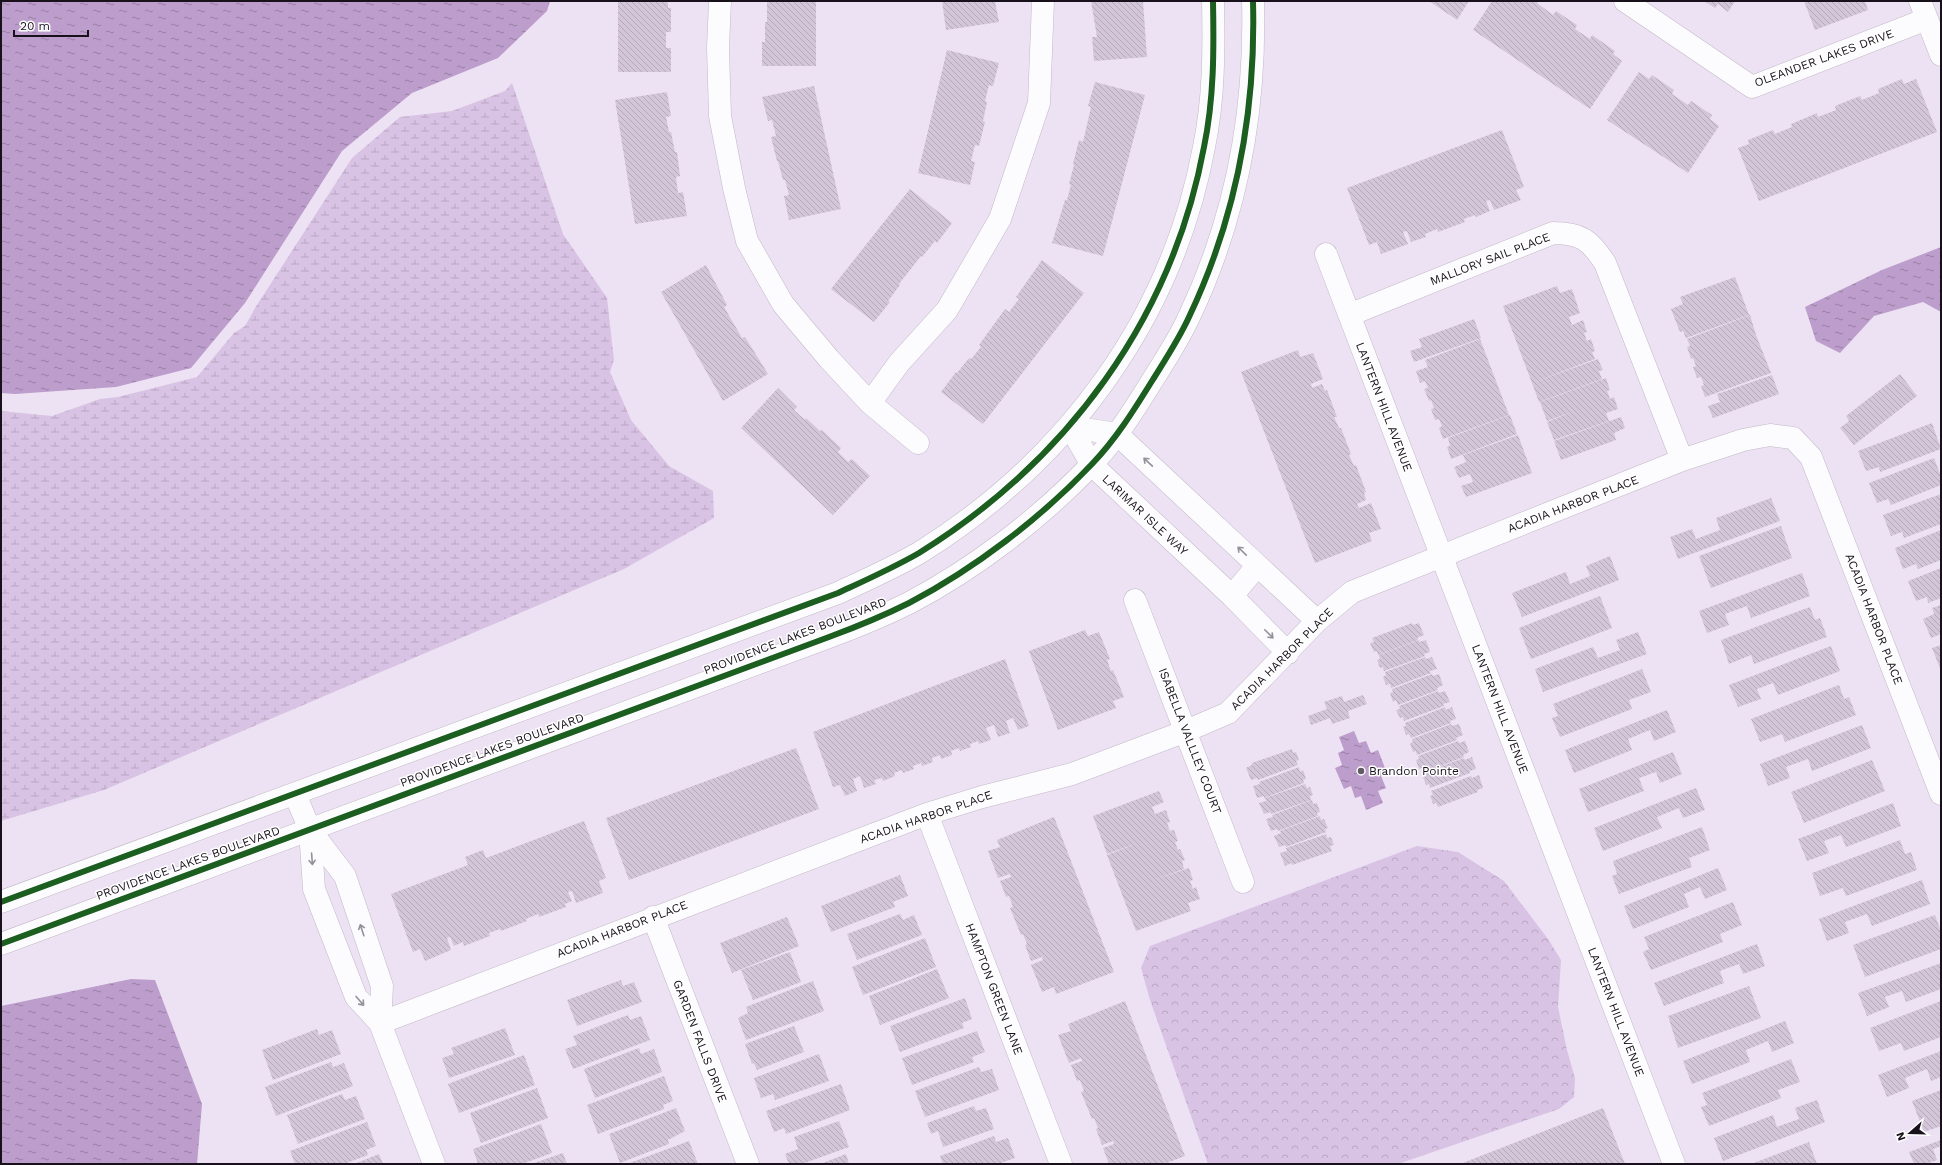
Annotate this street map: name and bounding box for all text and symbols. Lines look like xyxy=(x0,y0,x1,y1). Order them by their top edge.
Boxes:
scale bar xyxy=(14,12,88,38)
text: 20 m xyxy=(20,19,50,33)
street label: OLEANDER LAKES DRIVE xyxy=(1753,26,1896,90)
street label: MALLORY SAIL PLACE xyxy=(1428,230,1552,288)
street label: LANTERN HILL AVENUE xyxy=(1353,340,1415,474)
one-way arrow xyxy=(1143,457,1153,467)
street label: LARIMAR ISLE WAY xyxy=(1099,472,1191,558)
street label: ACADIA HARBOR PLACE xyxy=(1506,472,1641,535)
one-way arrow xyxy=(1237,547,1247,556)
street label: ACADIA HARBOR PLACE xyxy=(1843,552,1906,687)
street label: PROVIDENCE LAKES BOULEVARD xyxy=(702,595,888,677)
street label: ACADIA HARBOR PLACE xyxy=(1228,605,1336,713)
one-way arrow xyxy=(1264,629,1274,639)
street label: LANTERN HILL AVENUE xyxy=(1469,642,1531,776)
street label: ISABELLA VALLLEY COURT xyxy=(1156,666,1224,816)
street label: PROVIDENCE LAKES BOULEVARD xyxy=(398,710,586,790)
place label: Brandon Pointe xyxy=(1369,764,1459,778)
marker: Brandon Pointe xyxy=(1356,766,1366,776)
street label: ACADIA HARBOR PLACE xyxy=(858,788,994,846)
street label: PROVIDENCE LAKES BOULEVARD xyxy=(94,823,282,903)
one-way arrow xyxy=(308,852,315,865)
street label: ACADIA HARBOR PLACE xyxy=(555,897,690,960)
street label: HAMPTON GREEN LANE xyxy=(962,921,1026,1057)
one-way arrow xyxy=(358,925,366,937)
street label: LANTERN HILL AVENUE xyxy=(1585,945,1647,1079)
street label: GARDEN FALLS DRIVE xyxy=(670,978,730,1104)
one-way arrow xyxy=(355,996,365,1006)
north arrow xyxy=(1890,1113,1930,1153)
text: N xyxy=(1894,1130,1909,1142)

